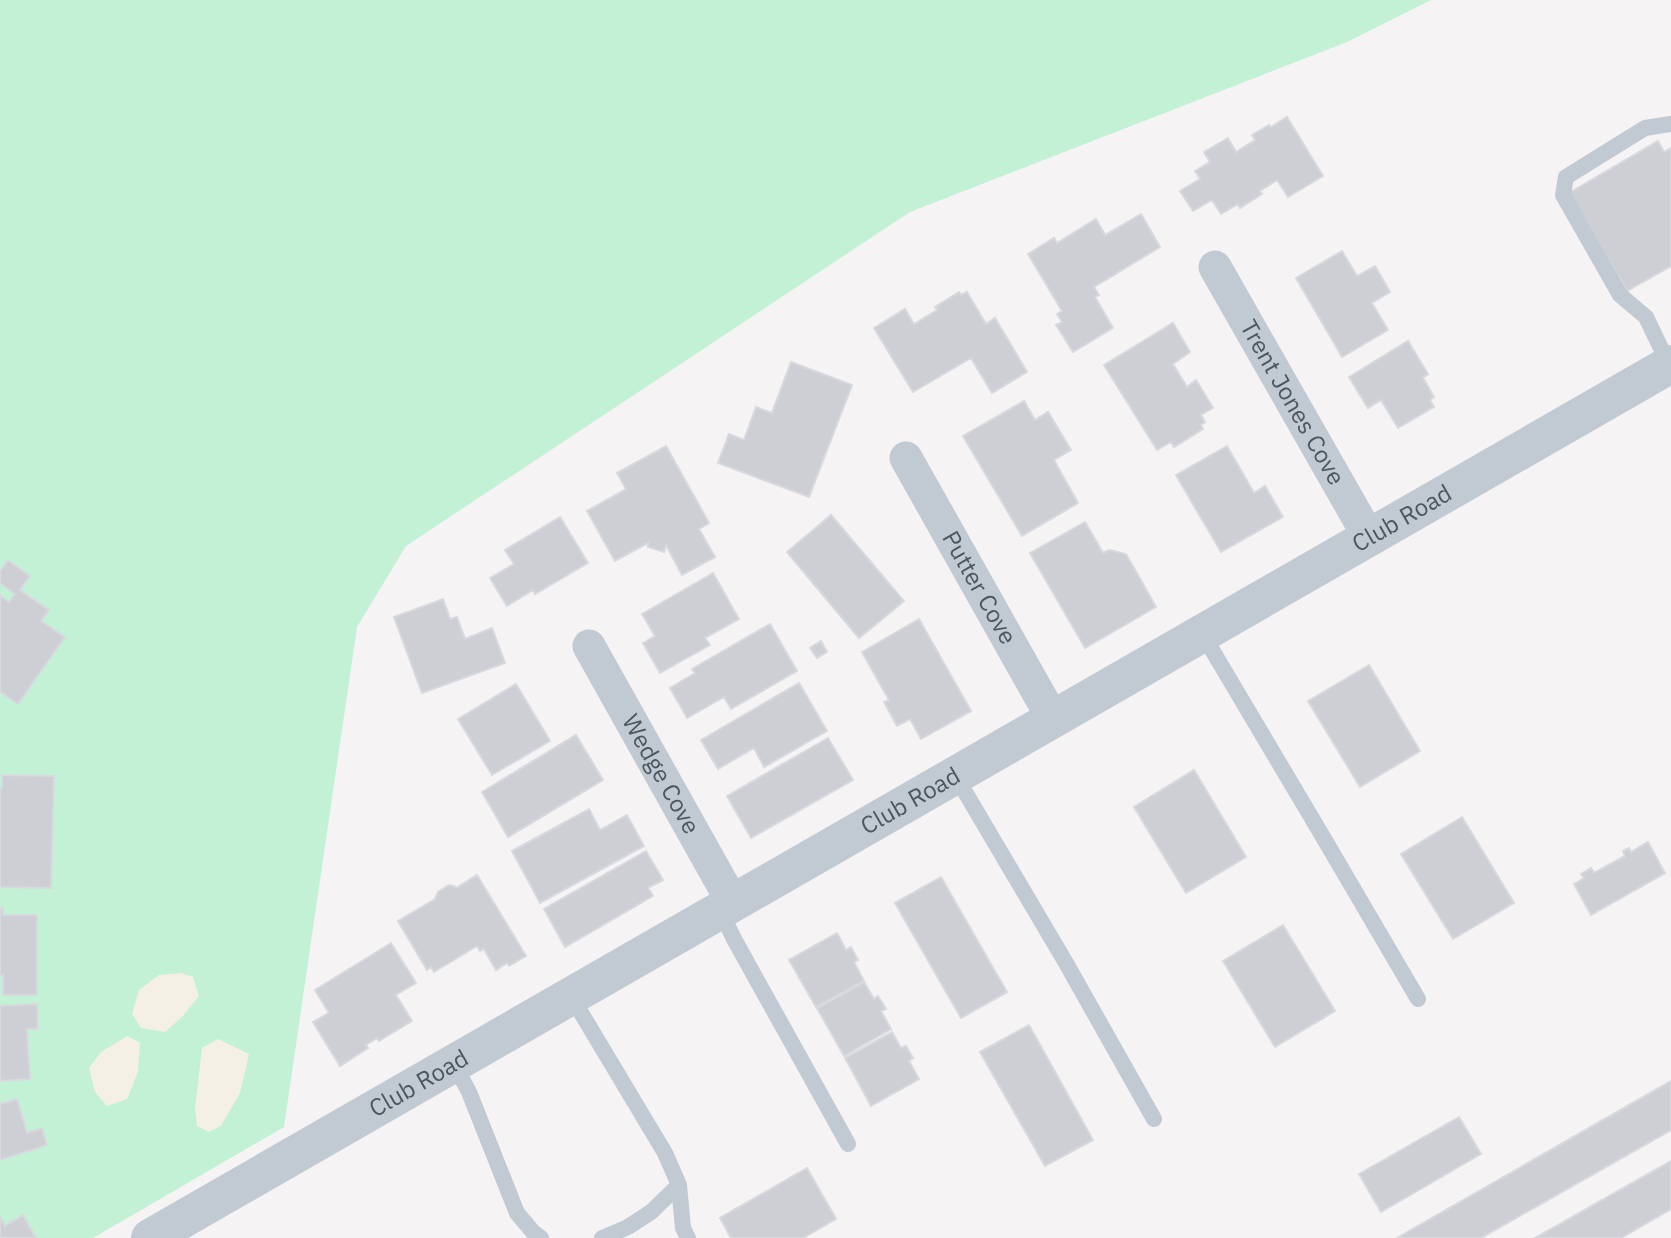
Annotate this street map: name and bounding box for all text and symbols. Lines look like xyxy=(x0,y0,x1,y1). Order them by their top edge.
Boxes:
street label: Trent Jones Cove xyxy=(1233,314,1353,490)
street label: Club Road xyxy=(1346,476,1457,559)
street label: Putter Cove xyxy=(935,525,1025,650)
street label: Wedge Cove xyxy=(615,708,708,839)
street label: Club Road xyxy=(854,759,966,841)
street label: Club Road xyxy=(363,1041,474,1124)

